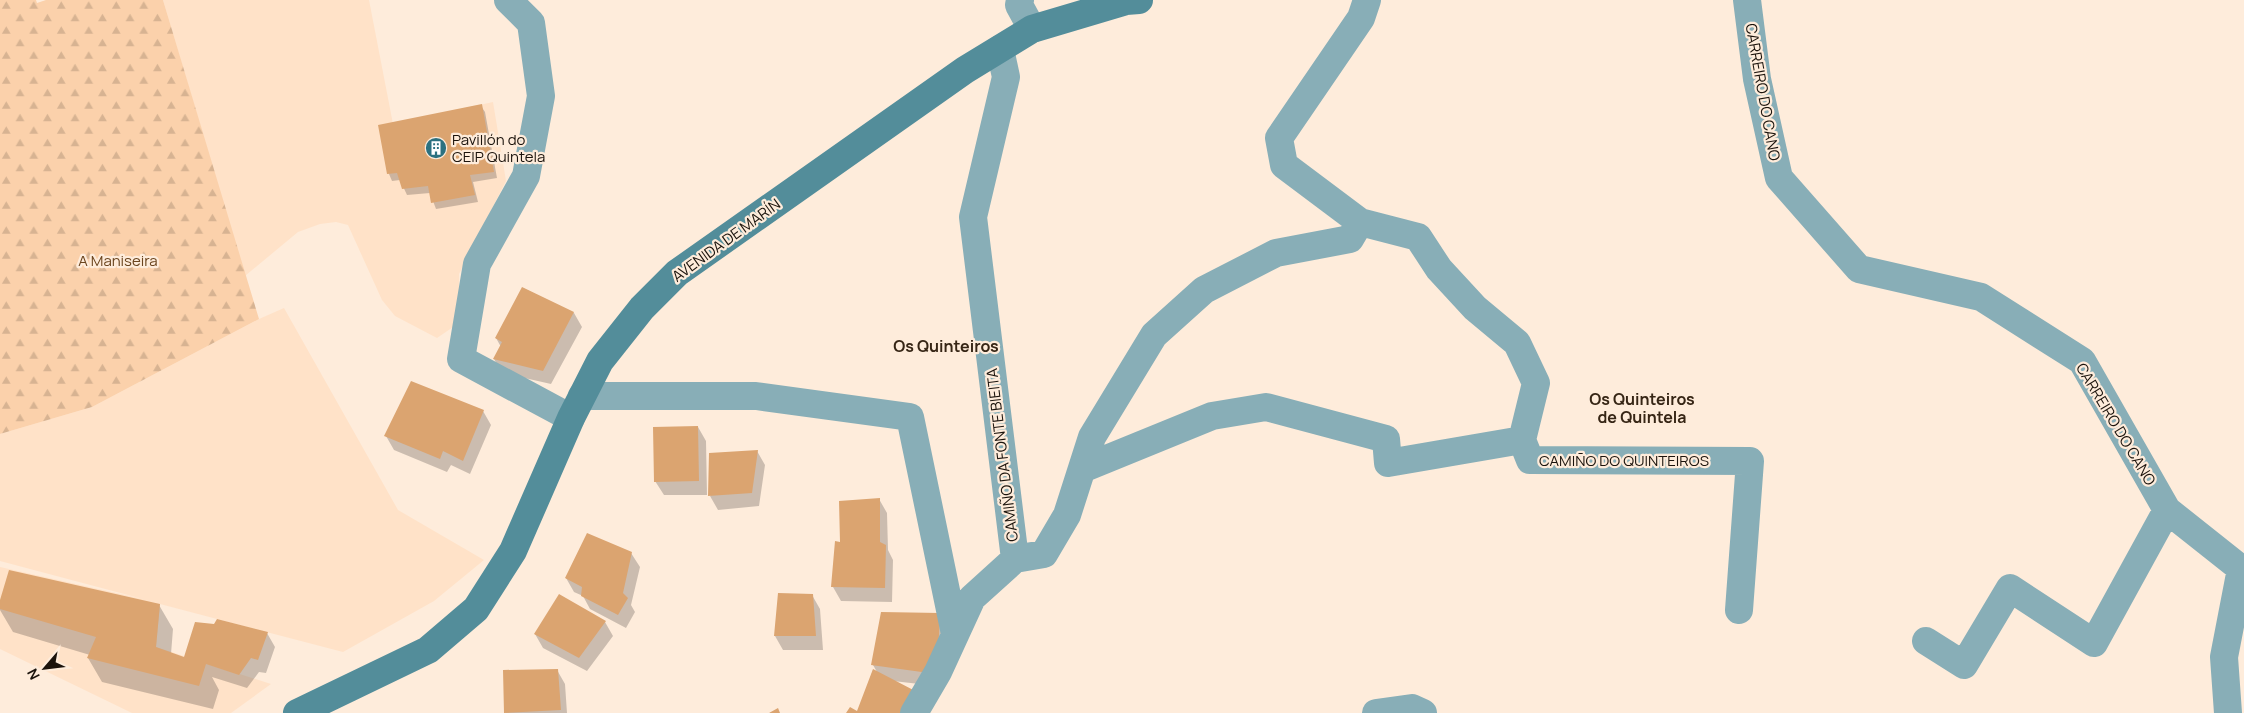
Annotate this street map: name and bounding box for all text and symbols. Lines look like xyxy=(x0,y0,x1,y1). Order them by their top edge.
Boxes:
street label: CARREIRO DO CANO xyxy=(1741,22,1785,163)
place label: Pavillón do CEIP Quintela xyxy=(452,129,545,167)
building icon: Pavillón do CEIP Quintela xyxy=(424,136,448,160)
street label: AVENIDA DE MARÍN xyxy=(668,194,784,286)
park label: A Maniseira xyxy=(78,250,158,271)
district label: Os Quinteiros xyxy=(893,335,999,357)
street label: CARREIRO DO CANO xyxy=(2071,359,2161,489)
street label: CAMIÑO DA FONTE BIEITA xyxy=(981,367,1023,543)
district label: Os Quinteiros de Quintela xyxy=(1589,388,1695,428)
street label: CAMIÑO DO QUINTEIROS xyxy=(1539,450,1709,471)
north arrow xyxy=(20,643,70,693)
text: N xyxy=(22,665,44,683)

